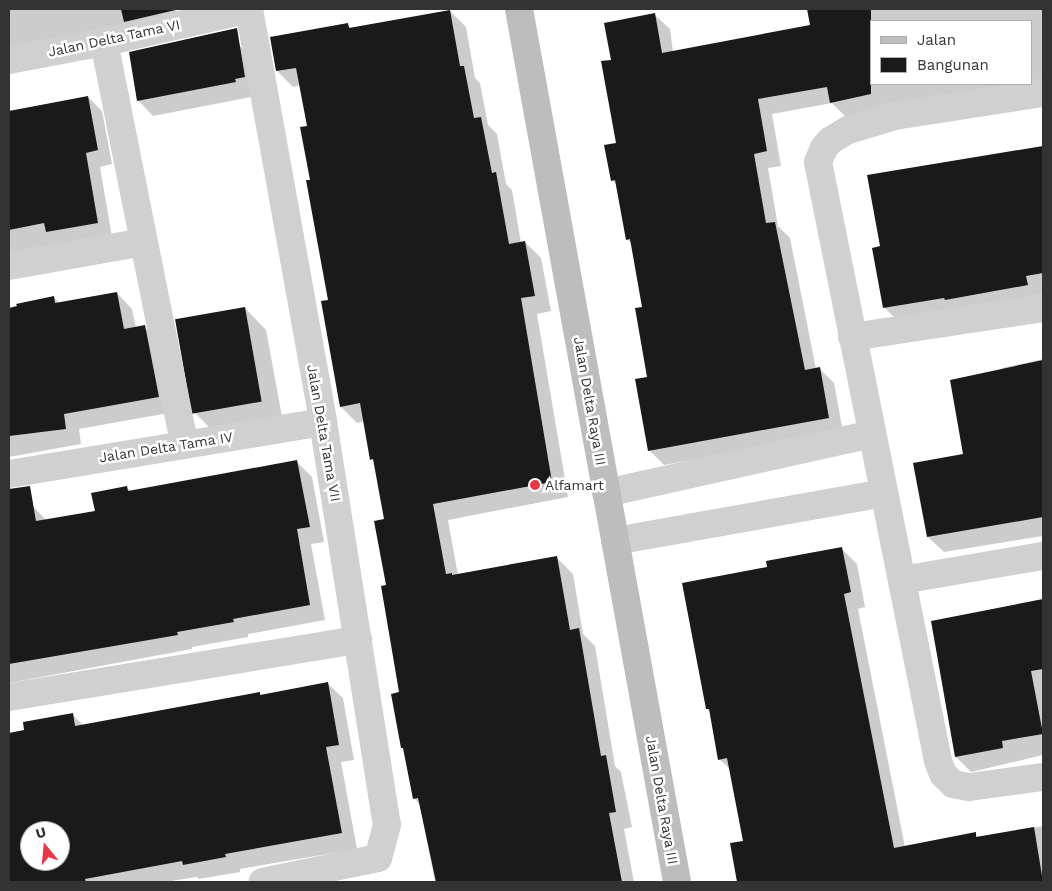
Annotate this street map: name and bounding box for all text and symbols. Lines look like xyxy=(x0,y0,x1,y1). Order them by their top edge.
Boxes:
street label: Jalan Delta Tama VI xyxy=(46,16,182,60)
legend xyxy=(870,20,1032,85)
text: Jalan xyxy=(917,31,956,49)
text: Bangunan xyxy=(917,56,989,74)
street label: Jalan Delta Raya III xyxy=(570,335,610,467)
street label: Jalan Delta Tama VII xyxy=(304,362,344,504)
street label: Jalan Delta Tama IV xyxy=(97,428,235,466)
place label: Alfamart xyxy=(545,477,604,493)
marker: Alfamart xyxy=(529,479,541,491)
street label: Jalan Delta Raya III xyxy=(642,734,682,866)
north arrow xyxy=(20,821,70,871)
text: U xyxy=(34,824,48,842)

